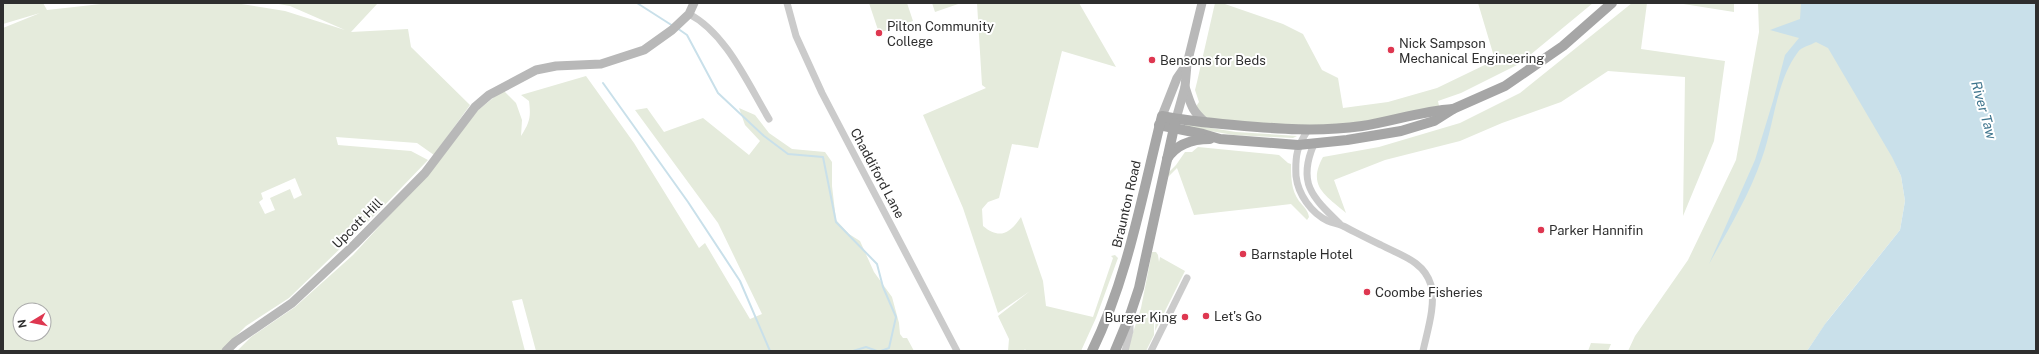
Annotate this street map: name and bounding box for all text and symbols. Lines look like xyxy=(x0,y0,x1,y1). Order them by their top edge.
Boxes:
place label: Pilton Community College xyxy=(887,19,994,49)
marker: Pilton Community College xyxy=(874,28,884,38)
place label: Nick Sampson Mechanical Engineering xyxy=(1399,36,1544,66)
marker: Nick Sampson Mechanical Engineering xyxy=(1386,45,1396,55)
place label: Bensons for Beds xyxy=(1160,53,1266,68)
marker: Bensons for Beds xyxy=(1147,55,1157,65)
water label: River Taw xyxy=(1968,79,2000,142)
street label: Chaddiford Lane xyxy=(847,126,908,221)
street label: Braunton Road xyxy=(1109,159,1144,249)
street label: Upcott Hill xyxy=(329,195,386,251)
place label: Parker Hannifin xyxy=(1549,223,1643,238)
marker: Parker Hannifin xyxy=(1536,225,1546,235)
place label: Barnstaple Hotel xyxy=(1251,247,1353,262)
marker: Barnstaple Hotel xyxy=(1238,249,1248,259)
place label: Coombe Fisheries xyxy=(1375,285,1483,300)
marker: Coombe Fisheries xyxy=(1362,287,1372,297)
north arrow xyxy=(12,302,52,342)
place label: Let's Go xyxy=(1214,309,1262,324)
place label: Burger King xyxy=(1105,310,1177,325)
marker: Let's Go xyxy=(1201,311,1211,321)
marker: Burger King xyxy=(1180,312,1190,322)
text: N xyxy=(15,318,29,329)

